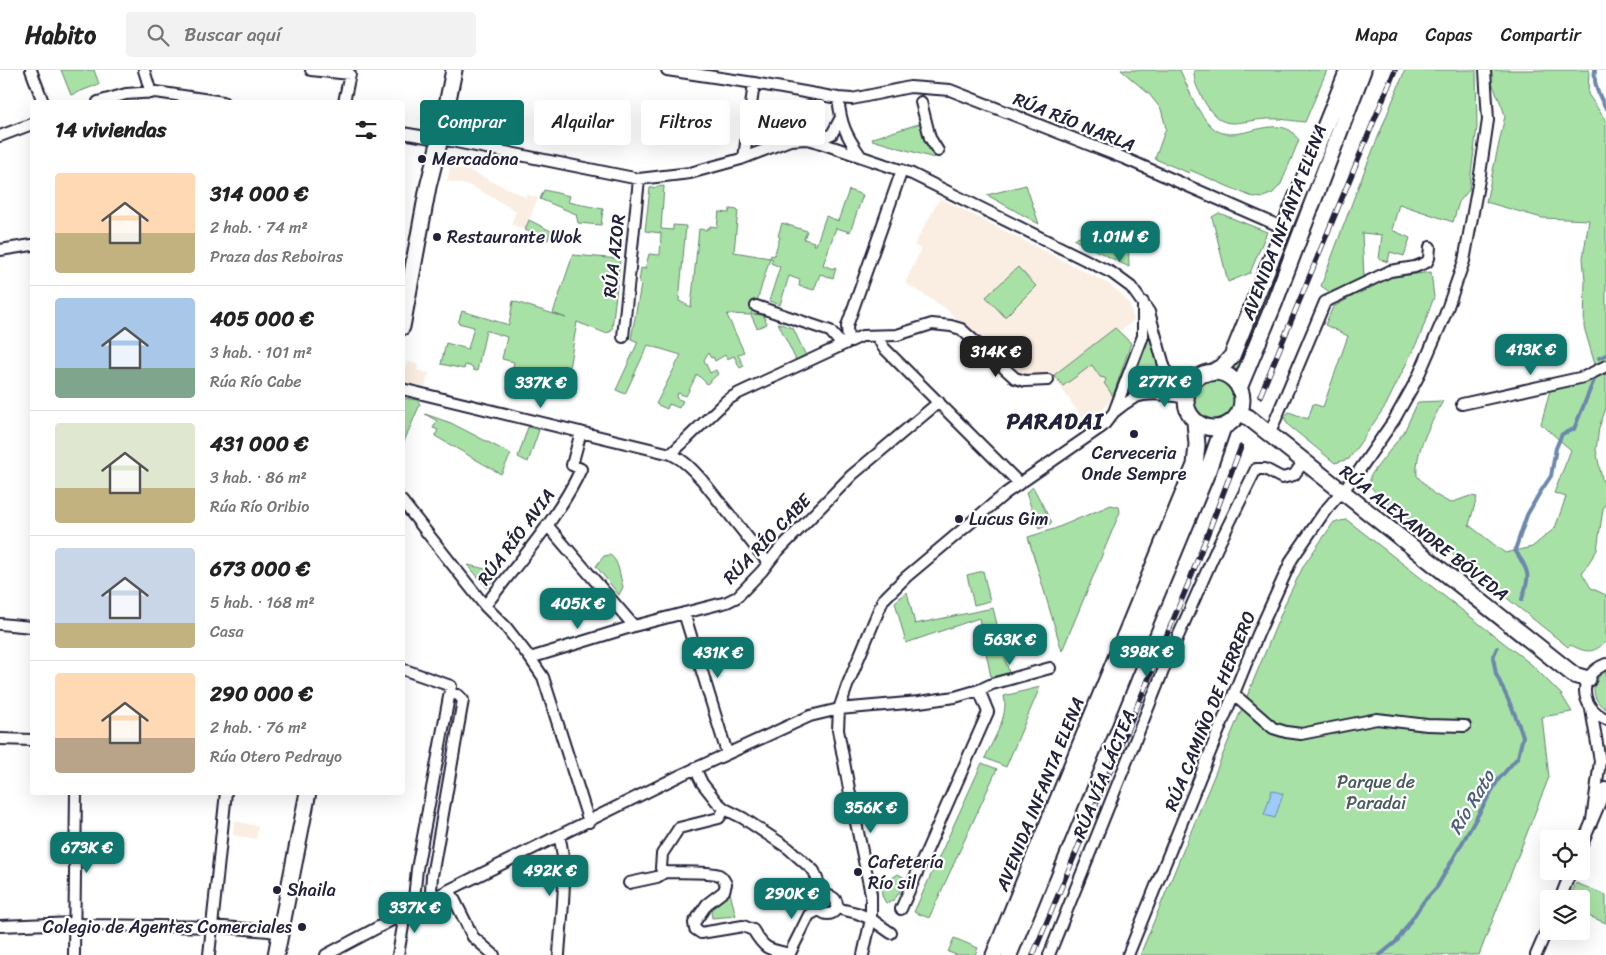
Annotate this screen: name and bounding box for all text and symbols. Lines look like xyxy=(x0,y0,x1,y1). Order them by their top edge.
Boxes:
search box xyxy=(126,12,476,57)
text: Habito xyxy=(25,14,96,56)
text: Buscar aquí xyxy=(184,18,281,51)
text: Mapa xyxy=(1355,19,1398,51)
text: Capas xyxy=(1426,19,1473,51)
text: Compartir xyxy=(1501,19,1581,51)
icon: search xyxy=(144,21,172,49)
street label: RÚA RÍO NARLA xyxy=(1008,83,1140,161)
chip: Comprar xyxy=(420,100,524,145)
chip: Alquilar xyxy=(534,100,631,145)
chip: Filtros xyxy=(641,100,730,145)
chip: Nuevo xyxy=(740,100,825,145)
text: 14 viviendas xyxy=(55,111,167,149)
icon: filters xyxy=(352,116,380,144)
street label: AVENIDA INFANTA ELENA xyxy=(1232,120,1336,325)
place label: Mercadona xyxy=(432,143,518,175)
marker: Mercadona xyxy=(416,153,428,165)
text: 314 000 € xyxy=(210,175,308,213)
icon: home xyxy=(95,193,155,253)
street label: RÚA AZOR xyxy=(594,212,634,299)
text: 2 hab. · 74 m² xyxy=(210,213,308,242)
pin: 1.01M € xyxy=(1074,220,1166,263)
place label: Restaurante Wok xyxy=(447,221,582,253)
text: 1.01M € xyxy=(1092,222,1148,251)
marker: Restaurante Wok xyxy=(431,231,443,243)
text: Praza das Reboiras xyxy=(210,242,343,271)
text: 405 000 € xyxy=(210,300,314,338)
icon: home xyxy=(95,318,155,378)
pin: 413K € xyxy=(1490,334,1572,376)
text: 413K € xyxy=(1506,335,1556,364)
pin: 314K € xyxy=(955,336,1037,378)
text: 314K € xyxy=(971,337,1021,366)
text: 3 hab. · 101 m² xyxy=(210,338,312,367)
pin: 337K € xyxy=(500,366,582,409)
pin: 277K € xyxy=(1124,366,1206,408)
text: Rúa Río Cabe xyxy=(210,367,302,396)
text: 277K € xyxy=(1139,367,1191,396)
text: 337K € xyxy=(515,368,567,397)
district label: PARADAI xyxy=(1007,402,1105,441)
text: 431 000 € xyxy=(210,425,308,463)
marker: Cerveceria Onde Sempre xyxy=(1128,428,1140,440)
place label: Cerveceria Onde Sempre xyxy=(1082,437,1187,490)
icon: home xyxy=(95,443,155,503)
street label: RÚA ALEXANDRE BÓVEDA xyxy=(1332,456,1516,610)
text: 3 hab. · 86 m² xyxy=(210,463,307,492)
street label: RÚA RÍO AVIA xyxy=(469,481,563,593)
street label: RÚA RÍO CABE xyxy=(715,485,820,592)
text: Rúa Río Oribio xyxy=(210,492,309,521)
place label: Lucus Gim xyxy=(969,503,1049,535)
marker: Lucus Gim xyxy=(953,513,965,525)
text: 673 000 € xyxy=(210,550,310,588)
icon: home xyxy=(95,568,155,628)
text: 5 hab. · 168 m² xyxy=(210,588,315,617)
pin: 405K € xyxy=(537,588,619,630)
text: 405K € xyxy=(551,589,605,618)
street label: RÚA CAMIÑO DE HERRERO xyxy=(1155,606,1265,816)
text: Casa xyxy=(210,617,243,646)
pin: 563K € xyxy=(969,624,1051,666)
text: 563K € xyxy=(984,625,1036,654)
pin: 431K € xyxy=(677,636,759,679)
pin: 398K € xyxy=(1106,636,1188,678)
text: 398K € xyxy=(1121,637,1173,666)
text: 431K € xyxy=(693,638,743,667)
text: 290 000 € xyxy=(210,675,313,713)
street label: AVENIDA INFANTA ELENA xyxy=(986,692,1094,897)
icon: home xyxy=(95,693,155,753)
street label: RÚA VÍA LÁCTEA xyxy=(1064,705,1144,843)
text: 2 hab. · 76 m² xyxy=(210,713,307,742)
text: Rúa Otero Pedrayo xyxy=(210,742,342,771)
water label: Río Rato xyxy=(1439,762,1504,841)
park label: Parque de Paradai xyxy=(1337,766,1415,819)
pin: 356K € xyxy=(830,792,912,834)
text: 356K € xyxy=(845,793,897,822)
map controls xyxy=(1540,830,1590,940)
button: locate xyxy=(1540,830,1590,880)
pin: 673K € xyxy=(46,832,128,874)
text: 673K € xyxy=(61,833,113,862)
place label: Cafetería Río sil xyxy=(868,846,943,899)
pin: 492K € xyxy=(509,854,591,897)
text: 492K € xyxy=(523,856,577,885)
marker: Cafetería Río sil xyxy=(852,866,864,878)
place label: Shaila xyxy=(287,874,336,906)
pin: 290K € xyxy=(751,878,833,920)
text: 290K € xyxy=(765,879,819,908)
marker: Shaila xyxy=(271,884,283,896)
button: layers xyxy=(1540,890,1590,940)
pin: 337K € xyxy=(374,892,456,934)
text: 337K € xyxy=(389,893,441,922)
place label: Colegio de Agentes Comerciales xyxy=(43,911,293,943)
marker: Colegio de Agentes Comerciales xyxy=(296,921,308,933)

